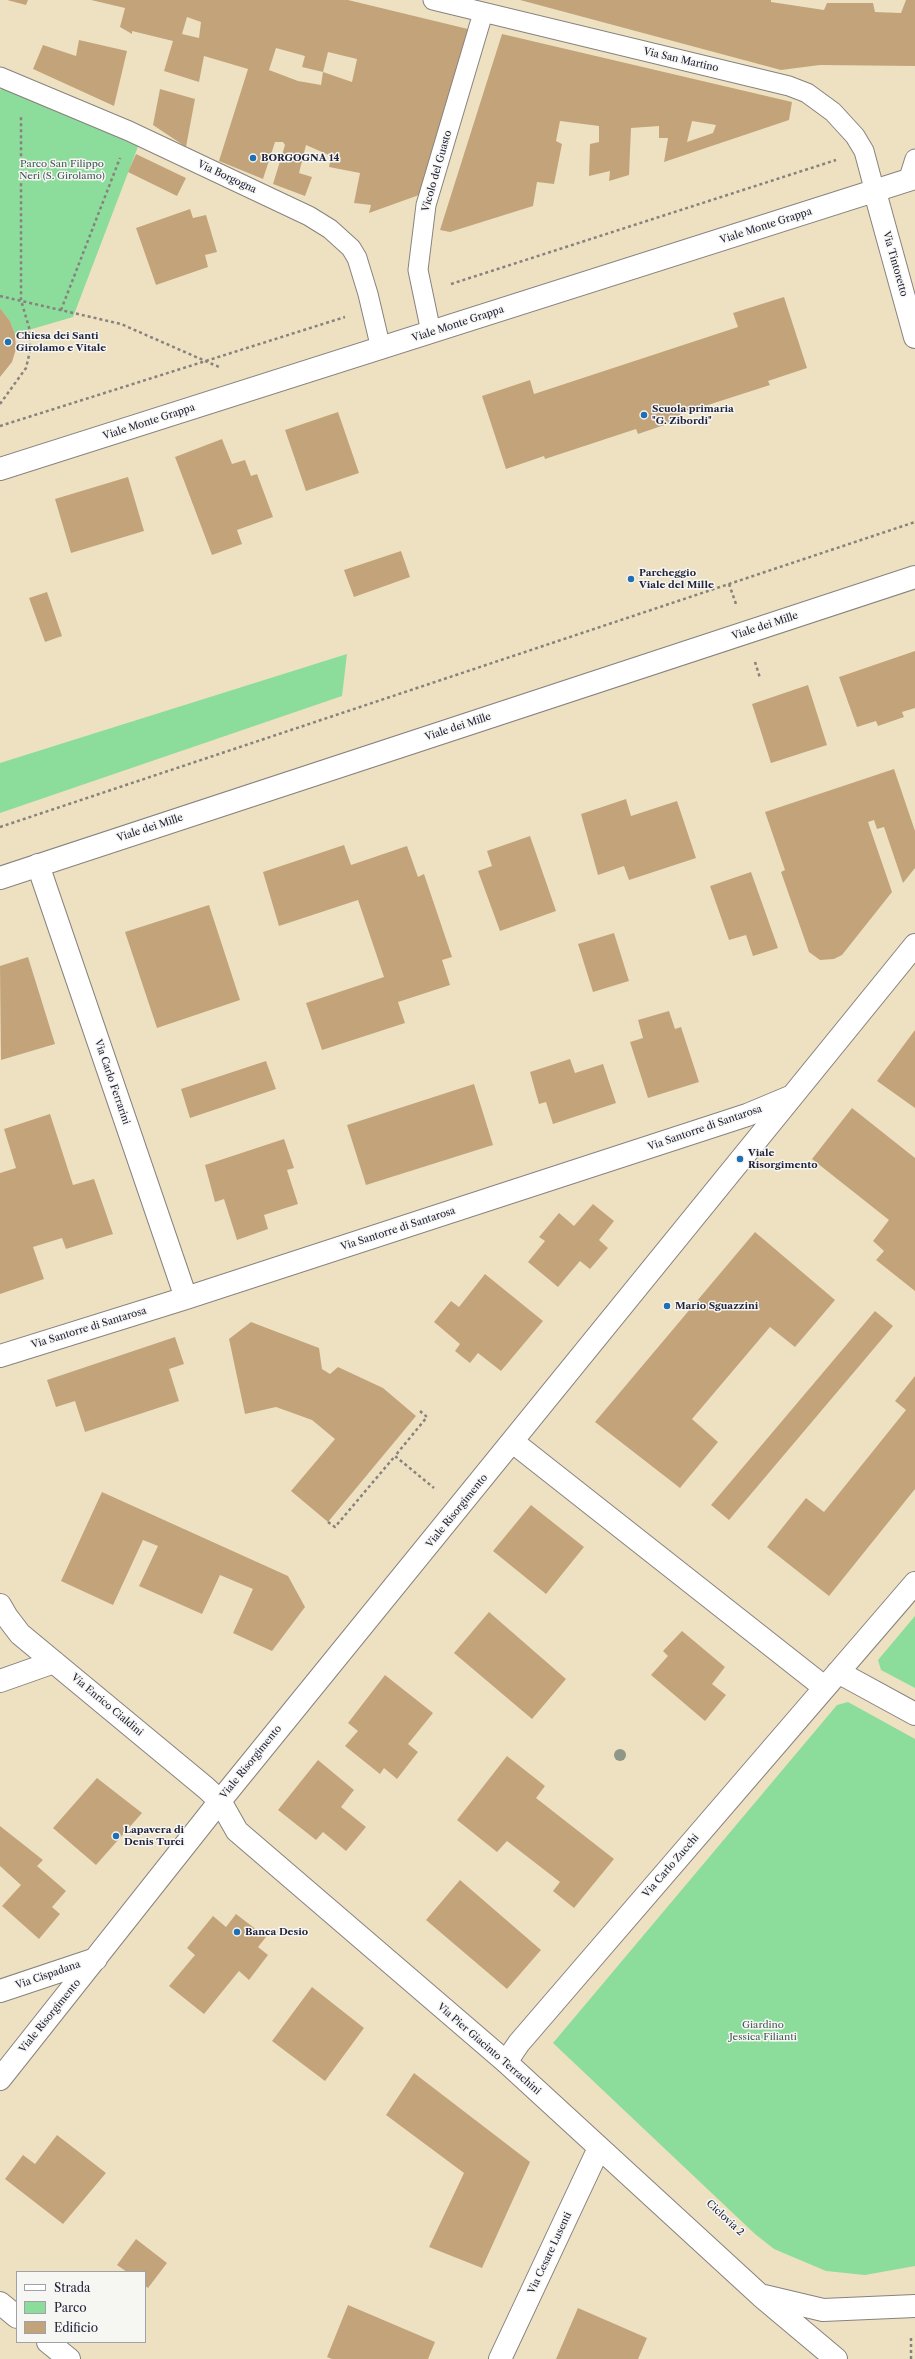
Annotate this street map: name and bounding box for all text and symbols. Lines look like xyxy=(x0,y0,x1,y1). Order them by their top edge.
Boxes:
street label: Via San Martino xyxy=(642,46,720,74)
street label: Vicolo del Guasto xyxy=(420,129,454,213)
place label: BORGOGNA 14 xyxy=(261,152,339,164)
marker: BORGOGNA 14 xyxy=(248,153,258,163)
park label: Parco San Filippo Neri (S. Girolamo) xyxy=(19,158,105,182)
street label: Via Borgogna xyxy=(196,158,258,196)
street label: Viale Monte Grappa xyxy=(719,205,813,247)
street label: Via Tintoretto xyxy=(880,230,910,298)
street label: Viale Monte Grappa xyxy=(411,303,505,345)
place label: Chiesa dei Santi Girolamo e Vitale xyxy=(16,330,106,354)
marker: Chiesa dei Santi Girolamo e Vitale xyxy=(3,337,13,347)
street label: Viale Monte Grappa xyxy=(102,401,196,443)
place label: Scuola primaria "G. Zibordi" xyxy=(652,403,734,426)
marker: Scuola primaria "G. Zibordi" xyxy=(639,410,649,420)
place label: Parcheggio Viale del Mille xyxy=(639,567,714,590)
marker: Parcheggio Viale del Mille xyxy=(626,574,636,584)
street label: Viale dei Mille xyxy=(730,610,800,642)
street label: Viale dei Mille xyxy=(423,711,493,743)
street label: Viale dei Mille xyxy=(115,812,185,844)
street label: Via Carlo Ferrarini xyxy=(92,1038,132,1126)
street label: Via Santorre di Santarosa xyxy=(646,1103,764,1153)
place label: Viale Risorgimento xyxy=(748,1147,818,1170)
marker: Viale Risorgimento xyxy=(735,1154,745,1164)
street label: Via Santorre di Santarosa xyxy=(339,1205,457,1253)
place label: Mario Sguazzini xyxy=(675,1300,758,1312)
marker: Mario Sguazzini xyxy=(662,1301,672,1311)
street label: Via Santorre di Santarosa xyxy=(30,1305,148,1351)
street label: Viale Risorgimento xyxy=(424,1472,490,1550)
street label: Via Enrico Cialdini xyxy=(69,1671,145,1739)
street label: Viale Risorgimento xyxy=(218,1723,284,1801)
place label: Lapavera di Denis Turci xyxy=(124,1824,184,1848)
marker: Lapavera di Denis Turci xyxy=(111,1831,121,1841)
street label: Via Carlo Zucchi xyxy=(640,1832,702,1900)
place label: Banca Desio xyxy=(245,1926,308,1938)
marker: Banca Desio xyxy=(232,1927,242,1937)
street label: Via Cispadana xyxy=(14,1958,82,1992)
street label: Viale Risorgimento xyxy=(17,1977,83,2055)
street label: Via Pier Giacinto Terrachini xyxy=(435,2001,543,2097)
park label: Giardino Jessica Filianti xyxy=(729,2019,797,2042)
street label: Ciclovia 2 xyxy=(704,2198,746,2238)
street label: Via Cesare Lusenti xyxy=(526,2210,574,2296)
legend xyxy=(16,2271,146,2343)
text: Strada xyxy=(54,2280,90,2295)
text: Parco xyxy=(54,2300,87,2315)
text: Edificio xyxy=(54,2320,98,2335)

